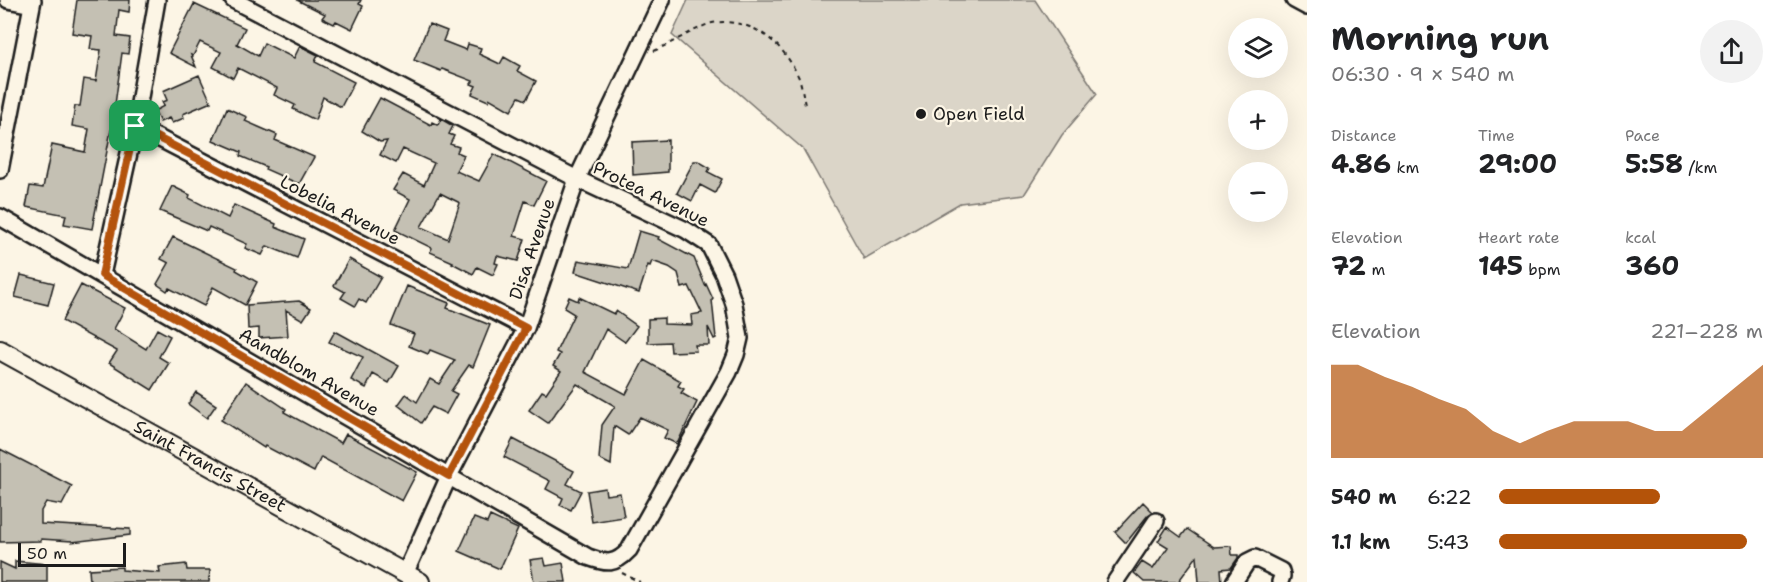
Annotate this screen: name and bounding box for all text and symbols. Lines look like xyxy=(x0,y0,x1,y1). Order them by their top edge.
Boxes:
text: Morning run xyxy=(1331,16,1549,61)
map controls xyxy=(1228,18,1288,222)
button: layers xyxy=(1228,18,1288,78)
button: share xyxy=(1700,20,1763,83)
text: 06:30 · 9 × 540 m xyxy=(1331,61,1515,87)
button: + xyxy=(1228,90,1288,150)
pin xyxy=(109,100,160,151)
place label: Open Field xyxy=(933,102,1025,126)
marker: Open Field xyxy=(914,107,928,121)
icon: arrive xyxy=(118,109,151,142)
text: Distance xyxy=(1331,125,1397,146)
text: Time xyxy=(1478,125,1515,146)
text: Pace xyxy=(1625,125,1660,146)
text: 4.86 xyxy=(1331,146,1391,181)
text: 29:00 xyxy=(1478,146,1557,181)
text: 5:58 xyxy=(1625,146,1683,181)
street label: Protea Avenue xyxy=(589,155,713,233)
text: km xyxy=(1391,157,1419,178)
text: /km xyxy=(1683,157,1717,178)
button: − xyxy=(1228,162,1288,222)
street label: Lobelia Avenue xyxy=(276,169,404,251)
street label: Disa Avenue xyxy=(503,195,561,303)
text: Elevation xyxy=(1331,227,1403,248)
text: Heart rate xyxy=(1478,227,1560,248)
text: kcal xyxy=(1625,227,1656,248)
text: 72 xyxy=(1331,248,1366,283)
text: 145 xyxy=(1478,248,1523,283)
text: 360 xyxy=(1625,248,1679,283)
text: m xyxy=(1366,259,1385,280)
text: bpm xyxy=(1523,259,1561,280)
text: Elevation xyxy=(1331,318,1421,344)
text: 221–228 m xyxy=(1650,318,1763,344)
street label: Aandblom Avenue xyxy=(234,322,384,422)
street label: Saint Francis Street xyxy=(130,414,291,518)
text: 540 m xyxy=(1331,484,1396,510)
text: 6:22 xyxy=(1427,484,1472,510)
text: 1.1 km xyxy=(1331,529,1390,555)
text: 5:43 xyxy=(1427,529,1469,555)
scale bar xyxy=(18,540,126,568)
text: 50 m xyxy=(27,543,67,564)

